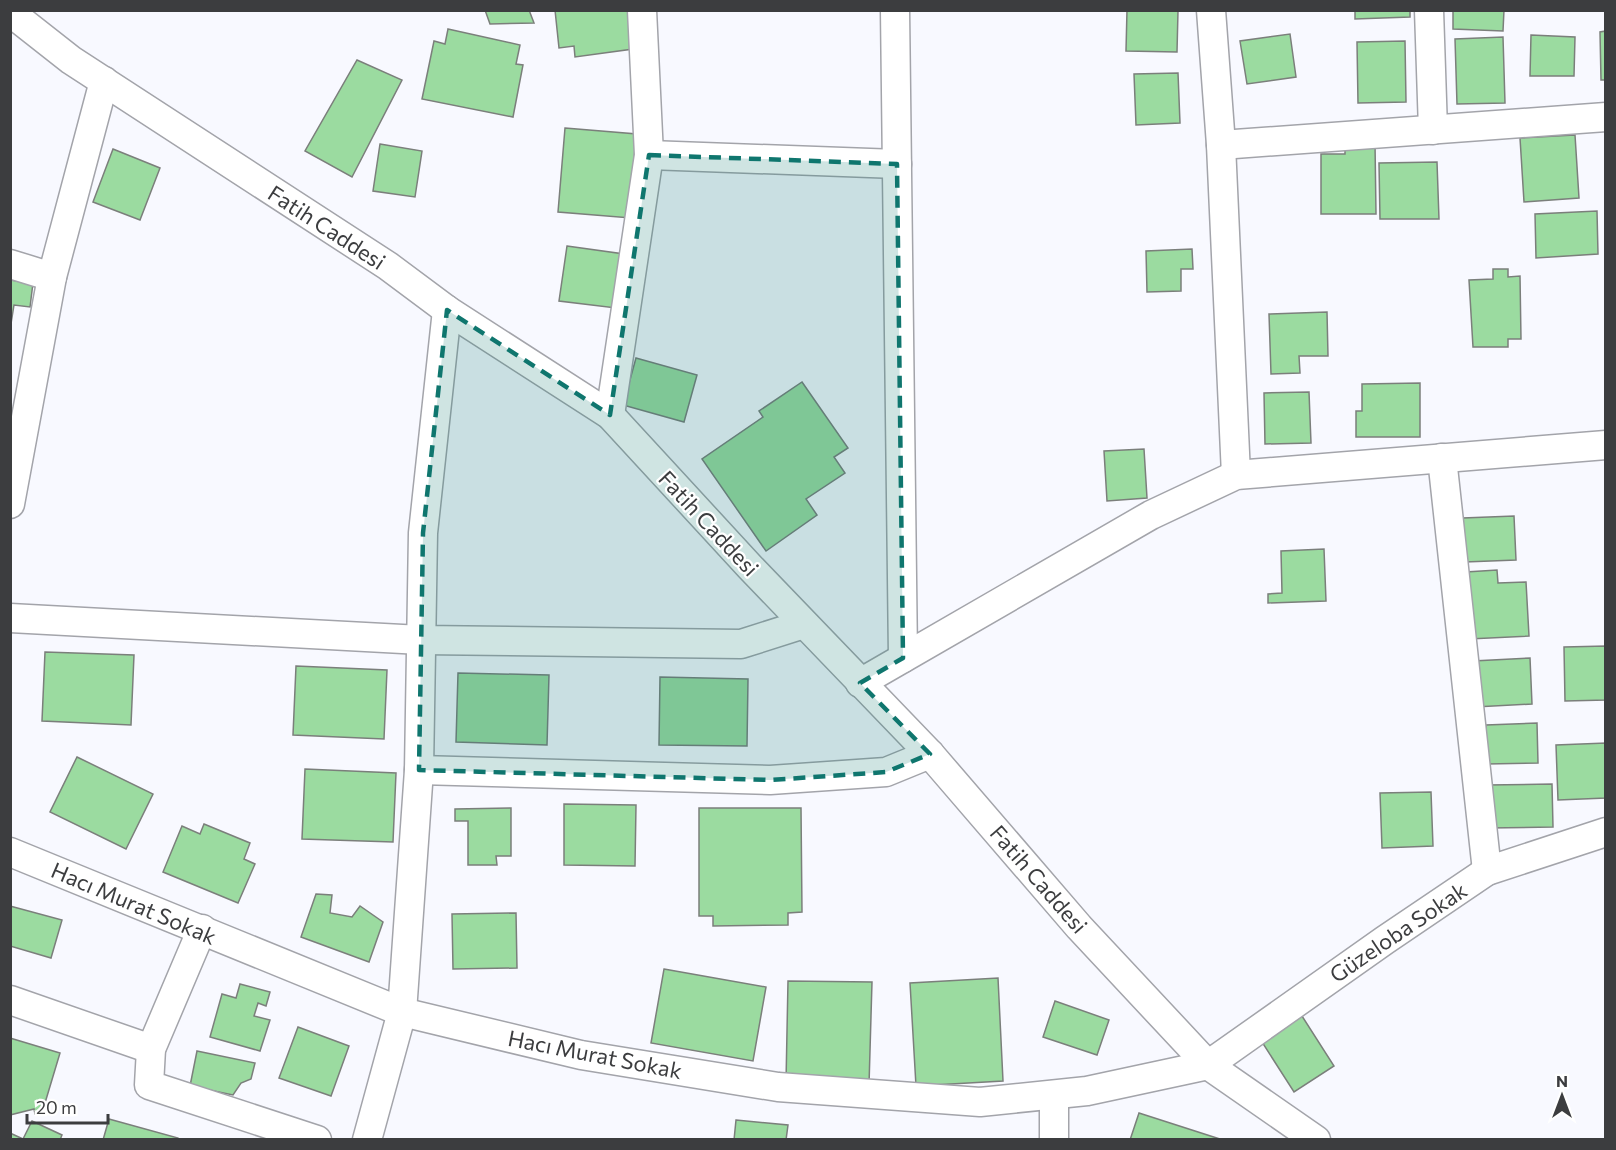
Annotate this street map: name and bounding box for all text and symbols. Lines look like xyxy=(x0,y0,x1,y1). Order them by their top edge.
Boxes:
street label: Fatih Caddesi xyxy=(263,179,391,275)
street label: Fatih Caddesi xyxy=(653,465,765,581)
street label: Fatih Caddesi xyxy=(985,819,1093,939)
street label: Hacı Murat Sokak xyxy=(47,856,221,950)
street label: Güzeloba Sokak xyxy=(1324,876,1472,988)
street label: Hacı Murat Sokak xyxy=(506,1024,684,1084)
north arrow xyxy=(1532,1066,1592,1126)
text: N xyxy=(1556,1071,1568,1090)
scale bar xyxy=(27,1087,108,1125)
text: 20 m xyxy=(36,1096,77,1118)

